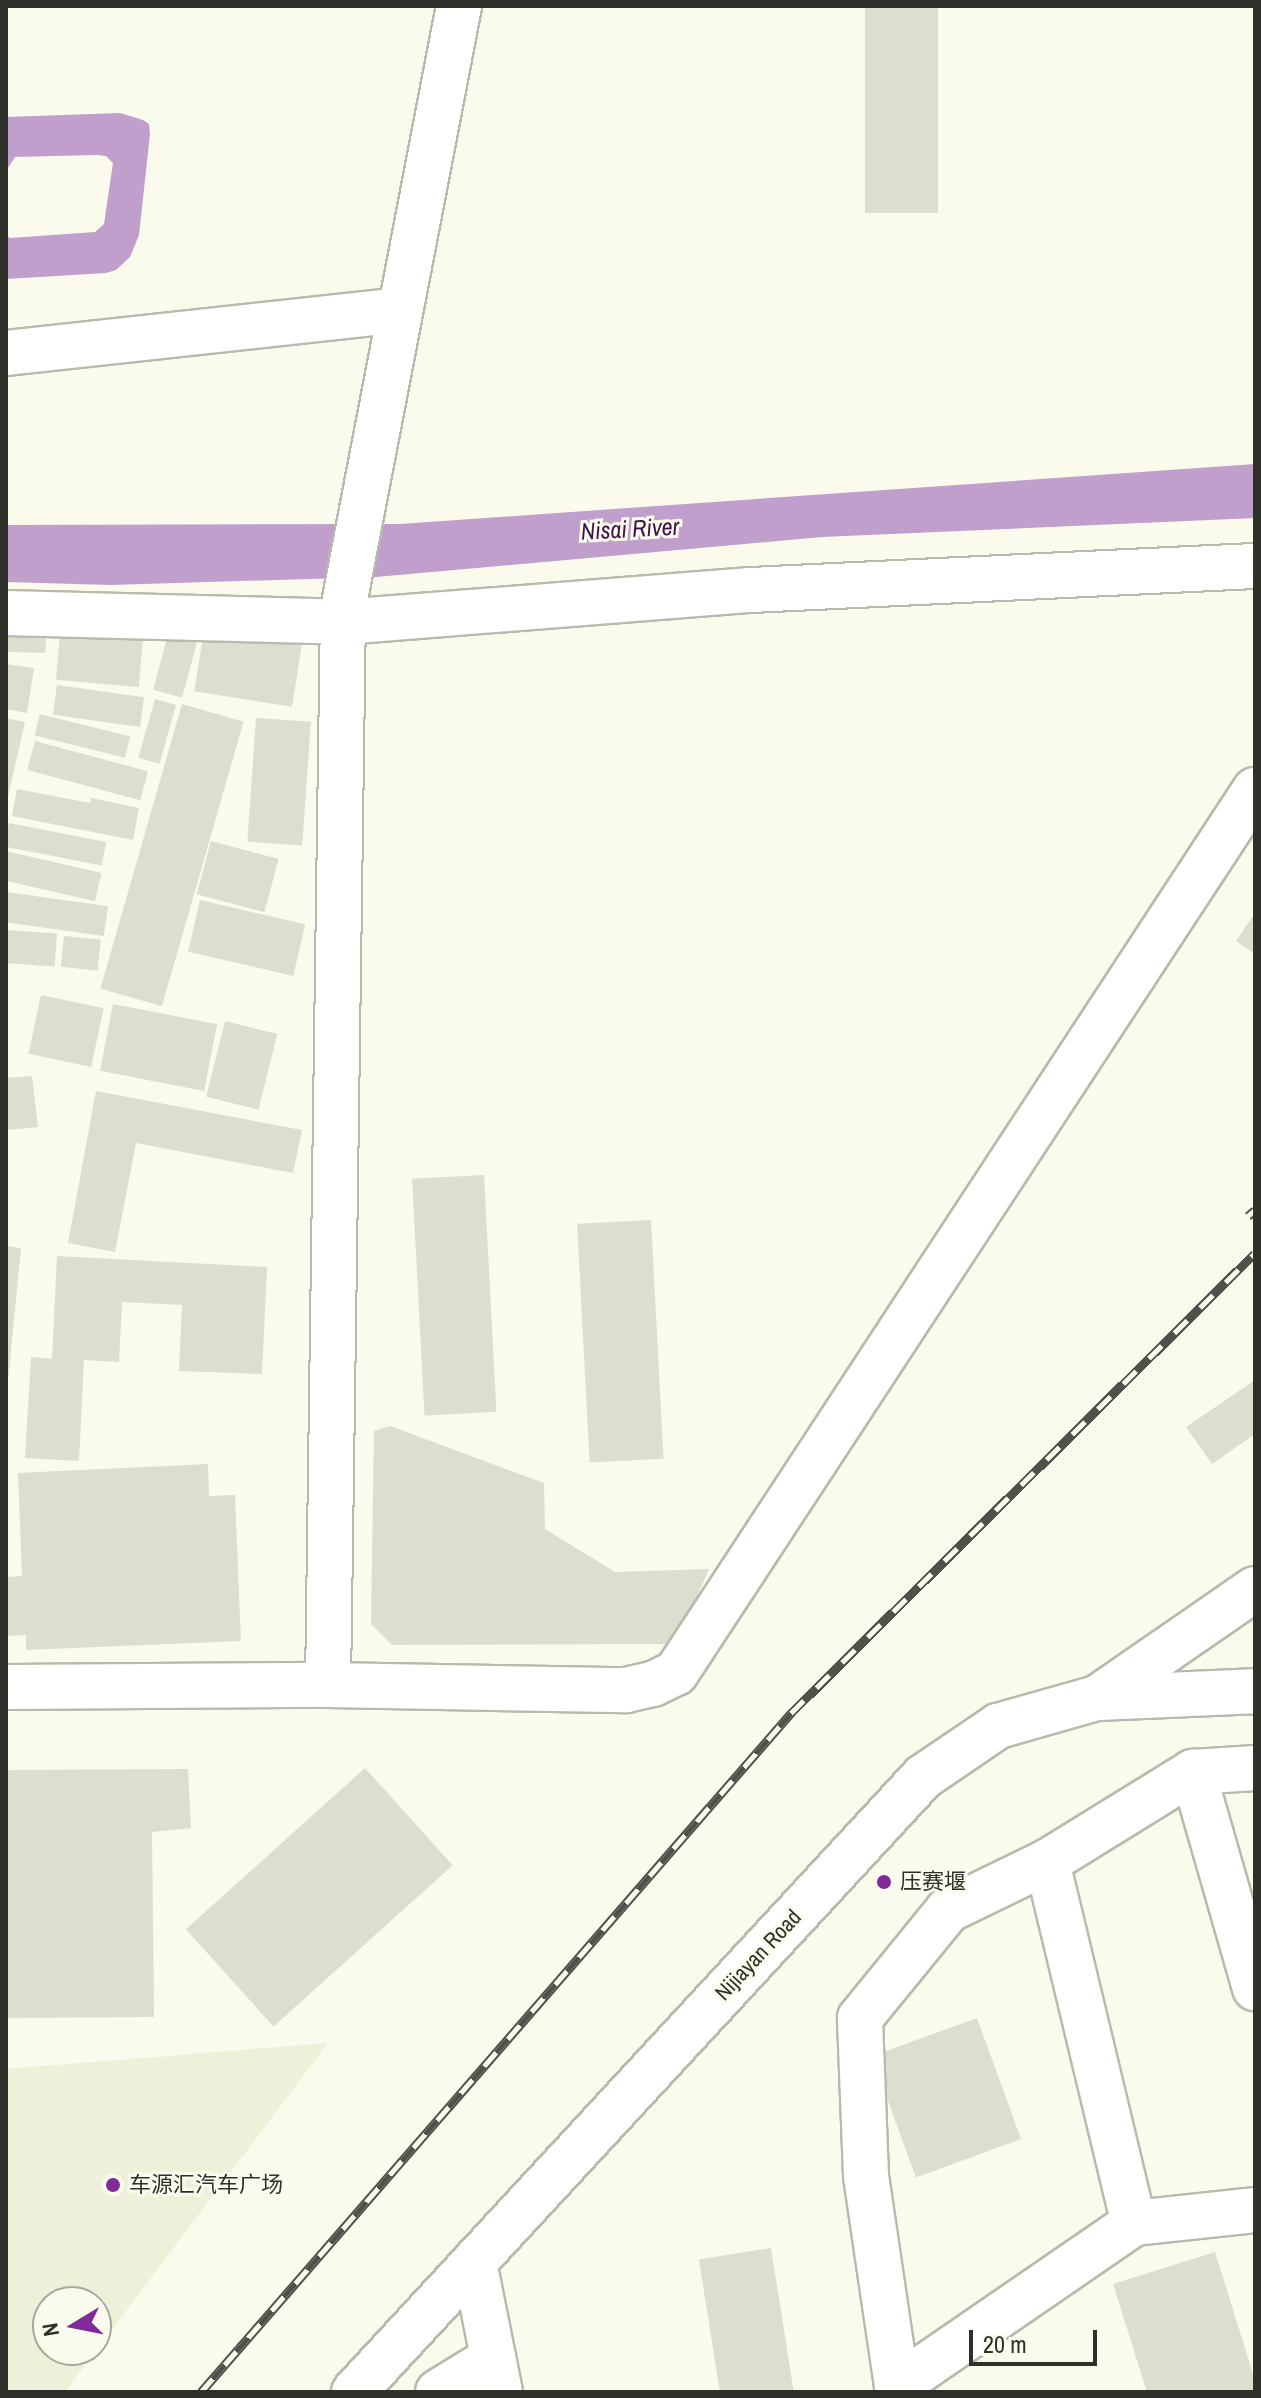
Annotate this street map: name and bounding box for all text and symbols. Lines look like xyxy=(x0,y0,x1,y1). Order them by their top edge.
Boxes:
water label: Nisai River xyxy=(580,512,680,546)
place label: 压赛堰 xyxy=(900,1869,966,1895)
marker: 压赛堰 xyxy=(875,1873,893,1891)
street label: Nijiayan Road xyxy=(709,1904,807,2006)
place label: 车源汇汽车广场 xyxy=(129,2172,283,2198)
marker: 车源汇汽车广场 xyxy=(104,2176,122,2194)
north arrow xyxy=(32,2286,112,2366)
scale bar xyxy=(973,2314,1101,2364)
text: N xyxy=(34,2321,66,2339)
text: 20 m xyxy=(983,2328,1027,2360)

